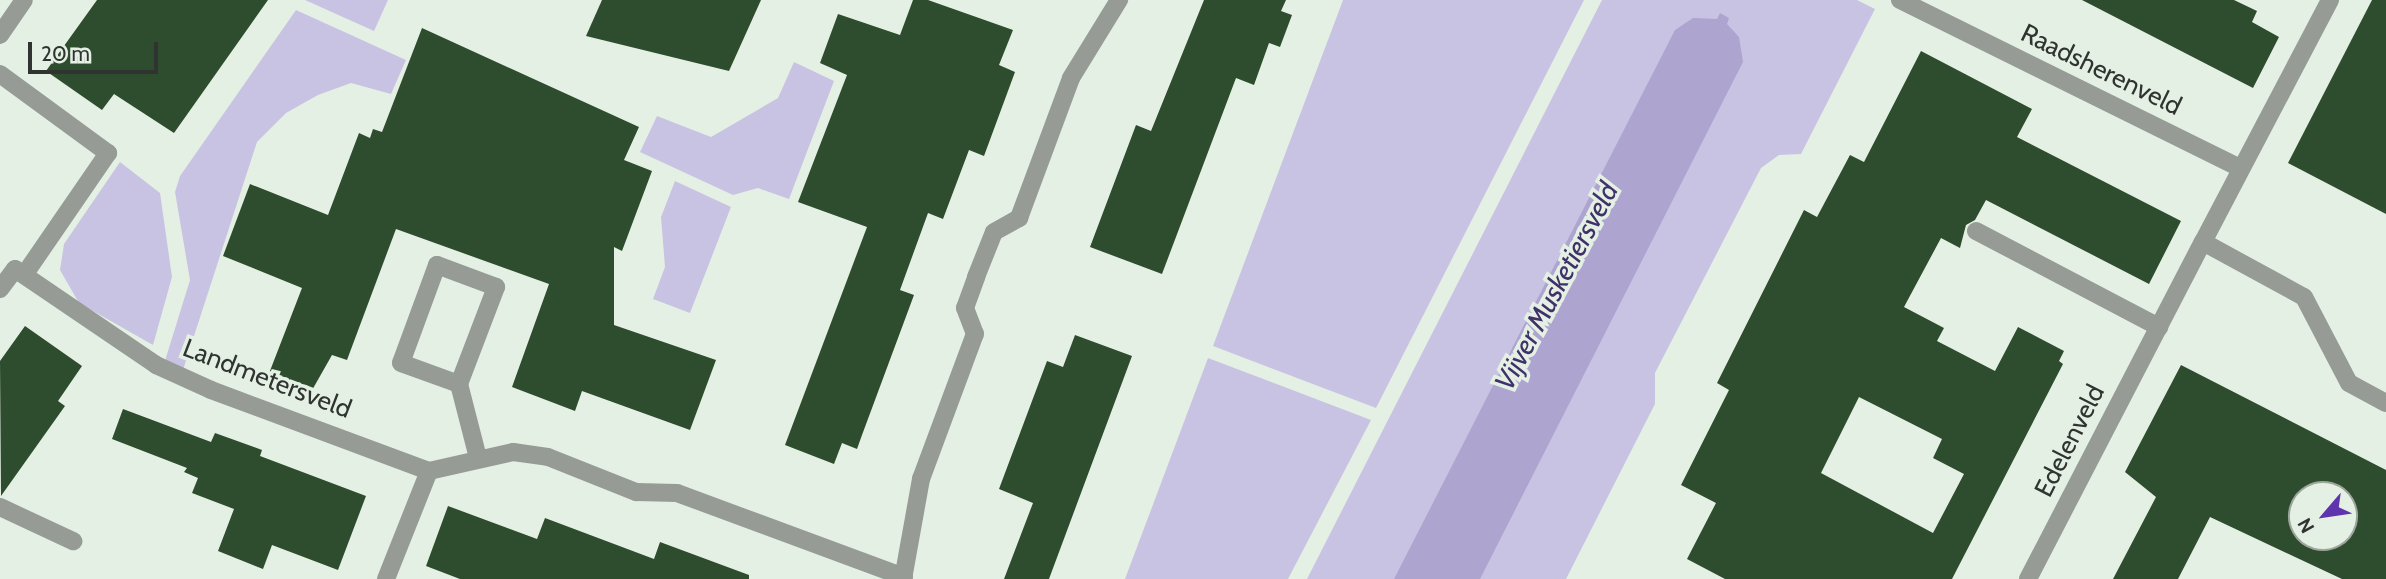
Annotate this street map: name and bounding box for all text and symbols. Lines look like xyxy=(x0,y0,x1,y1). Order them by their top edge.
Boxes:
street label: Raadsherenveld xyxy=(2016,18,2186,122)
scale bar xyxy=(32,28,161,72)
text: 20 m xyxy=(41,41,90,66)
water label: Vijver Musketiersveld xyxy=(1487,176,1625,396)
street label: Landmetersveld xyxy=(178,333,356,425)
street label: Edelenveld xyxy=(2029,380,2111,502)
north arrow xyxy=(2288,481,2358,551)
text: N xyxy=(2293,514,2319,537)

